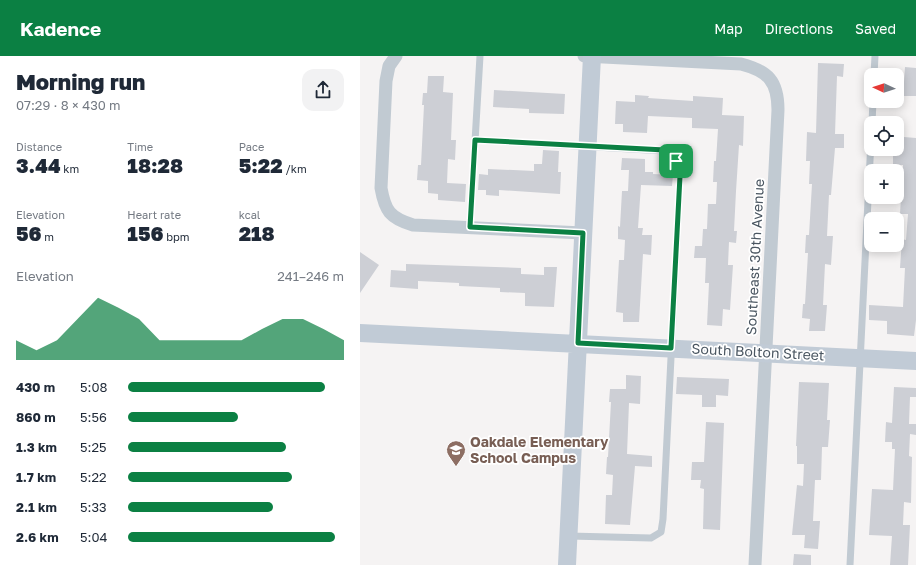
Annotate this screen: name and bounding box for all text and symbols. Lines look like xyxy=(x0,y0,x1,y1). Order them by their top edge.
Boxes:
text: Kadence xyxy=(20,17,101,40)
text: Map xyxy=(714,20,743,37)
text: Directions xyxy=(765,20,833,37)
text: Saved xyxy=(855,20,896,37)
text: Morning run xyxy=(16,68,145,95)
north arrow xyxy=(864,68,904,108)
map controls xyxy=(864,68,904,252)
button: share xyxy=(302,69,344,111)
text: 07:29 · 8 × 430 m xyxy=(16,97,121,113)
button: locate xyxy=(864,116,904,156)
text: Distance xyxy=(16,140,62,153)
text: Time xyxy=(127,140,153,153)
text: Pace xyxy=(239,140,264,153)
pin xyxy=(659,144,693,178)
icon: arrive xyxy=(665,150,687,172)
text: 3.44 xyxy=(16,153,61,177)
text: 18:28 xyxy=(127,153,183,177)
text: 5:22 xyxy=(239,153,283,177)
text: km xyxy=(61,162,79,175)
text: /km xyxy=(283,162,307,175)
button: + xyxy=(864,164,904,204)
street label: Southeast 30th Avenue xyxy=(742,178,767,336)
text: Elevation xyxy=(16,208,65,221)
text: Heart rate xyxy=(127,208,181,221)
text: kcal xyxy=(239,208,260,221)
button: − xyxy=(864,212,904,252)
text: 56 xyxy=(16,221,42,245)
text: 156 xyxy=(127,221,164,245)
text: 218 xyxy=(239,221,275,245)
text: m xyxy=(42,230,54,243)
text: bpm xyxy=(164,230,190,243)
text: Elevation xyxy=(16,268,74,284)
text: 241–246 m xyxy=(277,268,344,284)
street label: South Bolton Street xyxy=(691,340,825,363)
text: 430 m xyxy=(16,379,55,395)
text: 5:08 xyxy=(80,379,107,395)
text: 860 m xyxy=(16,409,56,425)
text: 5:56 xyxy=(80,409,107,425)
place label: Oakdale Elementary School Campus xyxy=(470,433,609,466)
text: 1.3 km xyxy=(16,439,57,455)
text: 5:25 xyxy=(80,439,107,455)
school or university icon: Oakdale Elementary School Campus xyxy=(445,439,467,467)
text: 1.7 km xyxy=(16,469,56,485)
text: 5:22 xyxy=(80,469,107,485)
text: 2.1 km xyxy=(16,499,57,515)
text: 5:33 xyxy=(80,499,107,515)
text: 2.6 km xyxy=(16,529,59,545)
text: 5:04 xyxy=(80,529,107,545)

